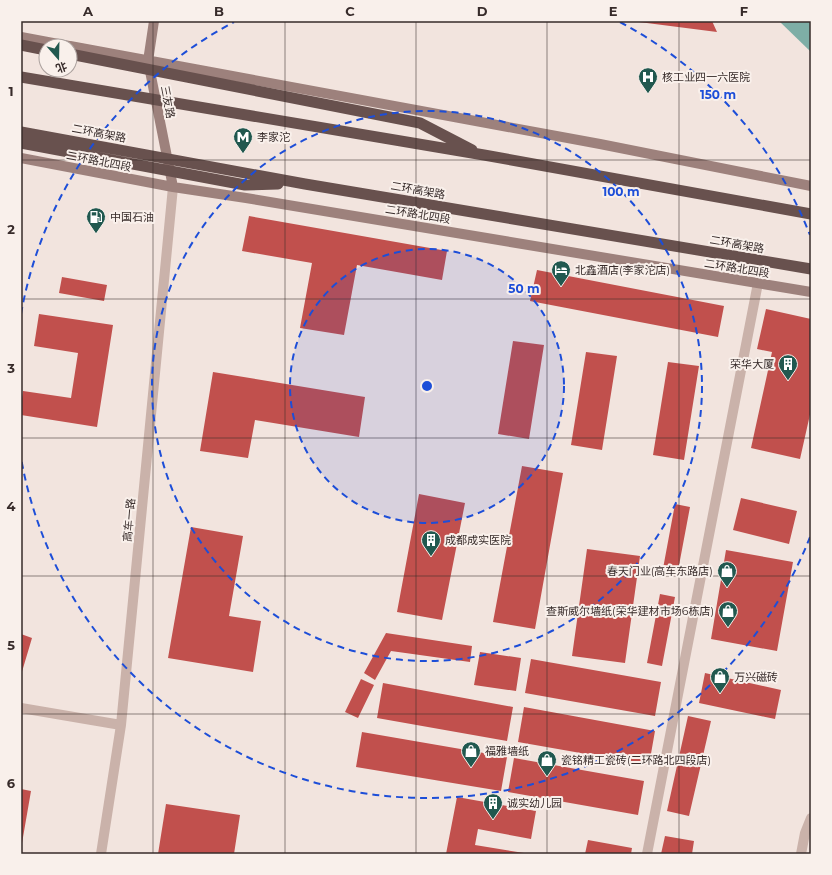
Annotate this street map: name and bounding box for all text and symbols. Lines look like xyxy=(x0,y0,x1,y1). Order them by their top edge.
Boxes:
text: A xyxy=(82,3,94,19)
text: B xyxy=(214,3,224,19)
text: C xyxy=(345,3,355,19)
text: D xyxy=(477,3,488,19)
text: E xyxy=(609,3,618,19)
text: F xyxy=(740,3,748,19)
north arrow xyxy=(38,38,78,78)
text: 北 xyxy=(54,59,69,76)
hospital icon: 核工业四一六医院 xyxy=(637,66,659,94)
place label: 核工业四一六医院 xyxy=(662,70,750,84)
text: 1 xyxy=(8,83,14,99)
street label: 三友路 xyxy=(158,84,178,120)
text: 150 m xyxy=(700,87,736,102)
street label: 二环高架路 xyxy=(71,121,127,145)
metro station icon: 李家沱 xyxy=(232,126,254,154)
place label: 李家沱 xyxy=(257,130,290,144)
street label: 二环路北四段 xyxy=(65,148,133,174)
street label: 二环高架路 xyxy=(390,178,446,202)
text: 100 m xyxy=(603,184,639,199)
street label: 二环路北四段 xyxy=(384,202,452,226)
fuel station icon: 中国石油 xyxy=(85,206,107,234)
place label: 中国石油 xyxy=(110,210,154,224)
text: 2 xyxy=(7,221,15,237)
street label: 二环高架路 xyxy=(709,232,765,256)
street label: 二环路北四段 xyxy=(703,256,771,280)
hotel icon: 北鑫酒店(李家沱店) xyxy=(550,259,572,287)
place label: 北鑫酒店(李家沱店) xyxy=(575,263,670,277)
text: 50 m xyxy=(508,281,540,296)
building icon: 荣华大厦 xyxy=(777,353,799,381)
place label: 荣华大厦 xyxy=(730,357,774,371)
text: 3 xyxy=(6,360,15,376)
centre of rings xyxy=(420,379,434,393)
street label: 高车一路 xyxy=(120,497,138,543)
text: 4 xyxy=(7,498,16,514)
building icon: 成都成实医院 xyxy=(420,529,442,557)
place label: 成都成实医院 xyxy=(445,533,511,547)
shop icon: 春天门业(高车东路店) xyxy=(716,560,738,588)
place label: 春天门业(高车东路店) xyxy=(607,564,713,578)
shop icon: 查斯威尔墙纸(荣华建材市场6栋店) xyxy=(717,600,739,628)
place label: 查斯威尔墙纸(荣华建材市场6栋店) xyxy=(546,604,714,618)
text: 5 xyxy=(7,637,15,653)
shop icon: 万兴磁砖 xyxy=(709,666,731,694)
place label: 万兴磁砖 xyxy=(734,670,778,684)
shop icon: 福雅墙纸 xyxy=(460,740,482,768)
place label: 福雅墙纸 xyxy=(485,744,529,758)
shop icon: 瓷铭精工瓷砖(二环路北四段店) xyxy=(536,749,558,777)
place label: 瓷铭精工瓷砖(二环路北四段店) xyxy=(561,753,711,767)
text: 6 xyxy=(7,775,16,791)
building icon: 诚实幼儿园 xyxy=(482,792,504,820)
place label: 诚实幼儿园 xyxy=(507,796,562,810)

